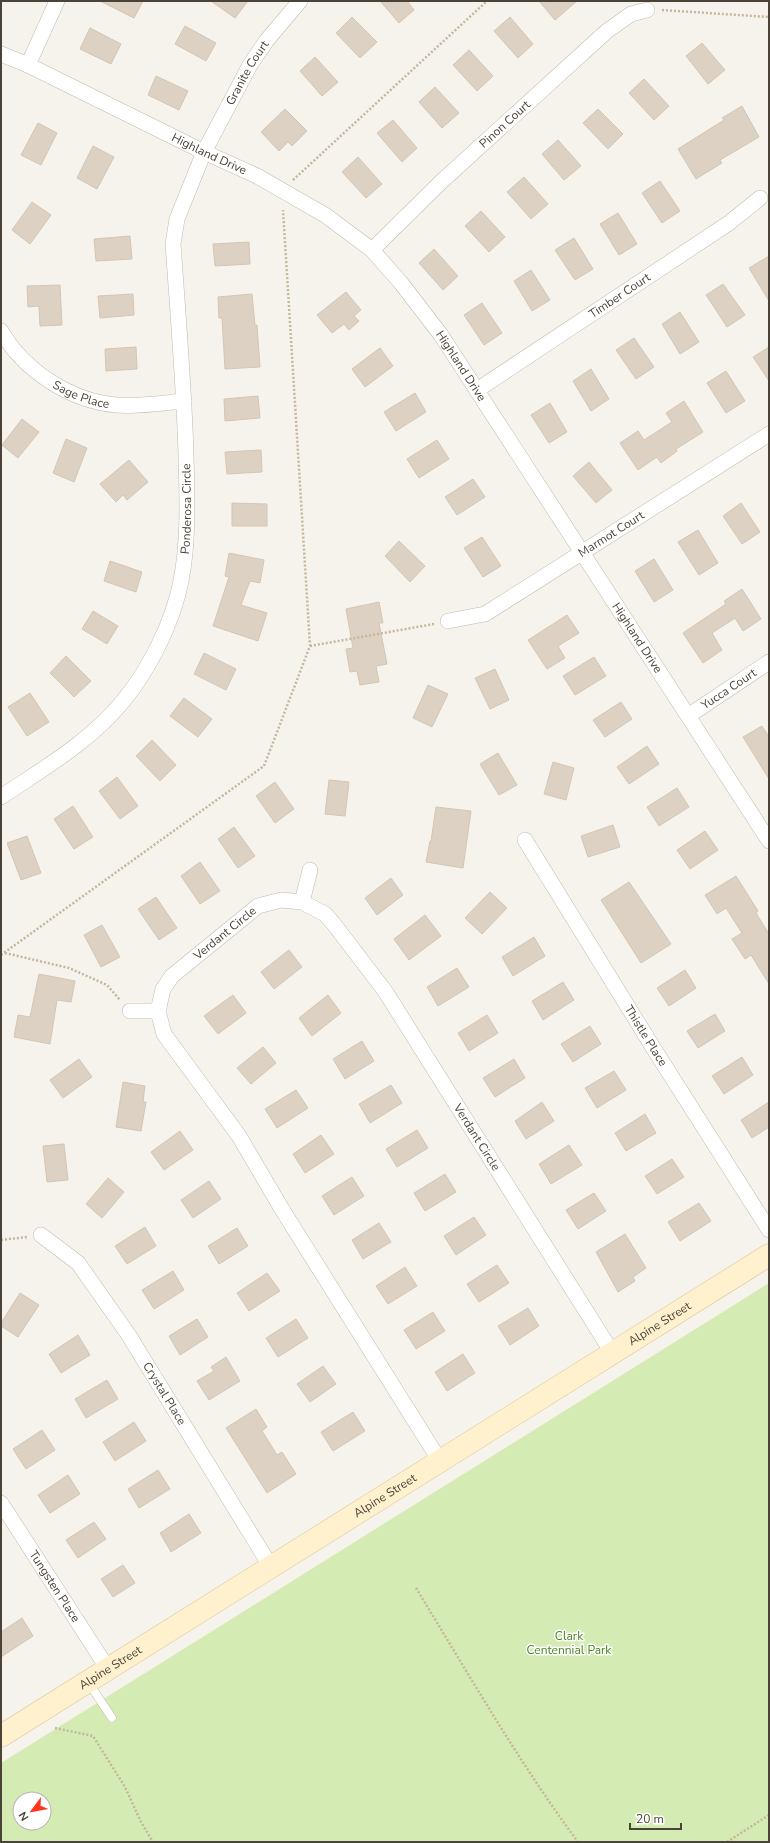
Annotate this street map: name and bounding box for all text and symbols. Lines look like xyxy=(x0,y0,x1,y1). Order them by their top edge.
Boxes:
street label: Granite Court xyxy=(222,37,273,108)
street label: Pinon Court xyxy=(476,96,534,151)
street label: Highland Drive xyxy=(169,129,249,178)
street label: Timber Court xyxy=(586,269,654,322)
street label: Highland Drive xyxy=(432,327,490,404)
street label: Sage Place xyxy=(50,377,111,412)
street label: Ponderosa Circle xyxy=(177,463,195,555)
street label: Marmot Court xyxy=(575,507,648,561)
street label: Highland Drive xyxy=(608,599,666,676)
street label: Yucca Court xyxy=(697,664,760,714)
street label: Verdant Circle xyxy=(189,903,259,964)
street label: Thistle Place xyxy=(621,1002,671,1069)
street label: Verdant Circle xyxy=(449,1100,504,1174)
street label: Alpine Street xyxy=(625,1297,695,1349)
street label: Crystal Place xyxy=(139,1359,190,1428)
street label: Alpine Street xyxy=(350,1469,420,1521)
street label: Tungsten Place xyxy=(26,1547,84,1625)
park label: Clark Centennial Park xyxy=(527,1628,612,1658)
street label: Alpine Street xyxy=(76,1641,145,1693)
north arrow xyxy=(12,1791,52,1831)
scale bar xyxy=(630,1805,681,1831)
text: N xyxy=(15,1809,32,1824)
text: 20 m xyxy=(636,1811,664,1827)

